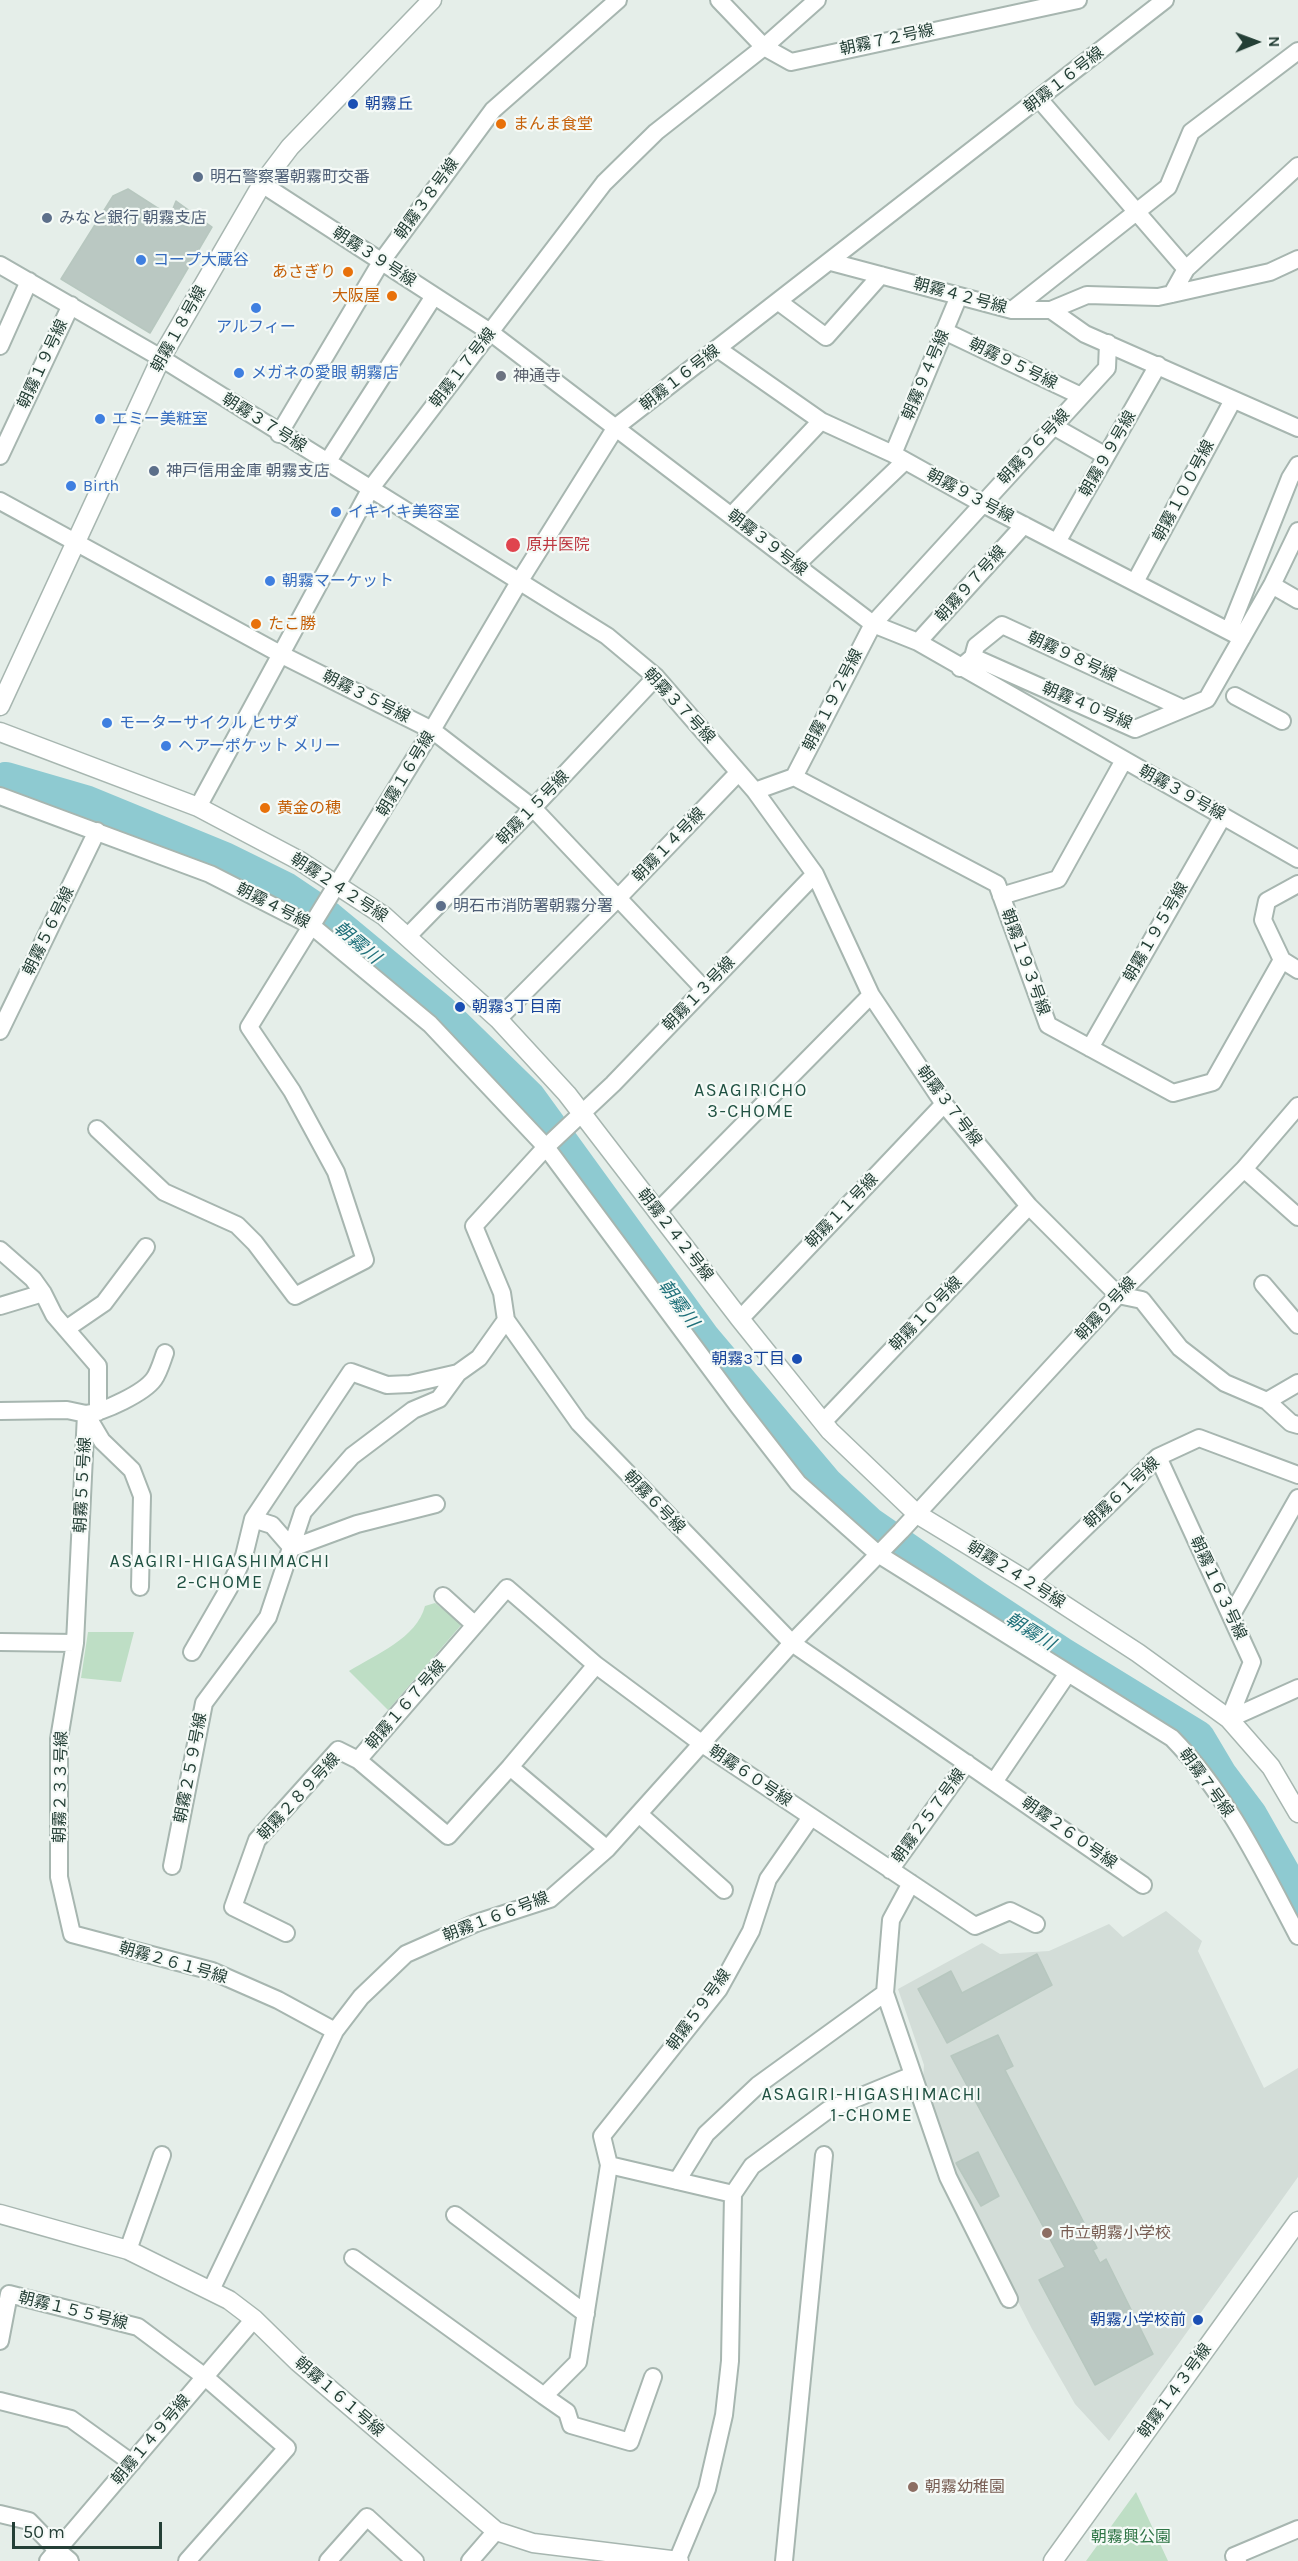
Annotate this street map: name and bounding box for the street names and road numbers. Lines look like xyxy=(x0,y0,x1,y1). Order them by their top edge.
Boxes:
street label: 朝霧７２号線 xyxy=(838,21,936,59)
street label: 朝霧１６号線 xyxy=(1020,43,1108,117)
street label: 朝霧３８号線 xyxy=(391,155,463,243)
street label: 朝霧３９号線 xyxy=(329,223,419,291)
street label: 朝霧４２号線 xyxy=(911,274,1009,318)
street label: 朝霧１８号線 xyxy=(147,282,211,376)
street label: 朝霧１９号線 xyxy=(14,316,72,412)
street label: 朝霧１７号線 xyxy=(426,324,500,412)
street label: 朝霧９４号線 xyxy=(898,327,954,423)
street label: 朝霧９５号線 xyxy=(966,334,1060,394)
street label: 朝霧１６号線 xyxy=(636,341,724,415)
street label: 朝霧３７号線 xyxy=(218,389,310,457)
street label: 朝霧９６号線 xyxy=(994,405,1074,489)
street label: 朝霧９９号線 xyxy=(1076,408,1140,500)
street label: 朝霧１００号線 xyxy=(1149,437,1219,545)
street label: 朝霧９３号線 xyxy=(923,465,1017,527)
street label: 朝霧３９号線 xyxy=(723,506,811,580)
street label: 朝霧９７号線 xyxy=(932,542,1010,626)
street label: 朝霧９８号線 xyxy=(1024,628,1120,686)
street label: 朝霧１９２号線 xyxy=(799,646,867,754)
street label: 朝霧３７号線 xyxy=(639,664,719,748)
street label: 朝霧３５号線 xyxy=(319,667,413,727)
street label: 朝霧４０号線 xyxy=(1039,678,1135,734)
street label: 朝霧１６号線 xyxy=(373,728,439,820)
street label: 朝霧３９号線 xyxy=(1135,761,1229,825)
street label: 朝霧１５号線 xyxy=(493,767,573,849)
street label: 朝霧１４号線 xyxy=(629,804,709,886)
street label: 朝霧２４２号線 xyxy=(287,849,391,927)
street label: 朝霧４号線 xyxy=(233,879,313,933)
street label: 朝霧１９５号線 xyxy=(1120,879,1192,985)
street label: 朝霧５６号線 xyxy=(19,884,79,978)
street label: 朝霧１９３号線 xyxy=(997,906,1053,1018)
street label: 朝霧１３号線 xyxy=(659,953,739,1035)
street label: 朝霧３７号線 xyxy=(912,1062,986,1150)
street label: 朝霧１１号線 xyxy=(802,1170,882,1252)
street label: 朝霧２４２号線 xyxy=(633,1185,717,1285)
street label: 朝霧１０号線 xyxy=(886,1273,966,1355)
street label: 朝霧９号線 xyxy=(1072,1273,1140,1345)
street label: 朝霧５５号線 xyxy=(71,1437,95,1533)
street label: 朝霧６１号線 xyxy=(1080,1453,1164,1533)
street label: 朝霧６号線 xyxy=(619,1467,689,1537)
street label: 朝霧１６３号線 xyxy=(1186,1533,1250,1643)
street label: 朝霧２４２号線 xyxy=(963,1537,1069,1613)
street label: 朝霧１６７号線 xyxy=(362,1656,450,1754)
street label: 朝霧２５９号線 xyxy=(171,1711,211,1825)
street label: 朝霧２３３号線 xyxy=(50,1731,72,1843)
street label: 朝霧６０号線 xyxy=(705,1741,795,1811)
street label: 朝霧７号線 xyxy=(1175,1745,1237,1821)
street label: 朝霧２８９号線 xyxy=(254,1749,344,1845)
street label: 朝霧２５７号線 xyxy=(888,1765,970,1867)
street label: 朝霧２６０号線 xyxy=(1018,1793,1120,1873)
street label: 朝霧１６６号線 xyxy=(440,1888,552,1946)
street label: 朝霧２６１号線 xyxy=(117,1938,229,1988)
street label: 朝霧５９号線 xyxy=(663,1966,735,2054)
street label: 朝霧１５５号線 xyxy=(16,2288,130,2334)
street label: 朝霧１４３号線 xyxy=(1134,2340,1216,2442)
street label: 朝霧１６１号線 xyxy=(290,2353,388,2441)
street label: 朝霧１４９号線 xyxy=(108,2391,194,2489)

